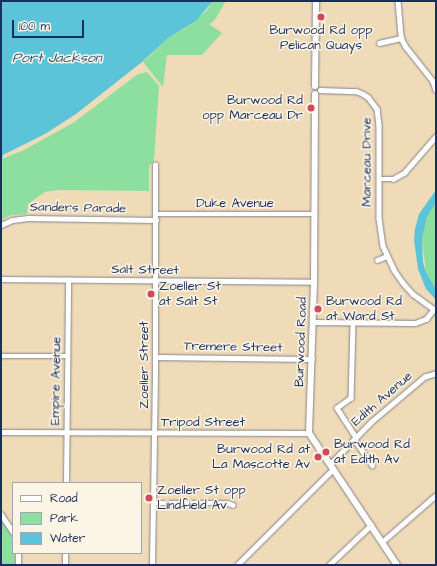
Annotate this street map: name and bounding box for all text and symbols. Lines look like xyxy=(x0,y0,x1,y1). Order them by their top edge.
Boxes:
scale bar xyxy=(14,12,86,38)
marker: Burwood Rd opp Pelican Quays xyxy=(316,12,326,22)
text: 100 m xyxy=(19,18,50,35)
place label: Burwood Rd opp Pelican Quays xyxy=(270,23,372,54)
water label: Port Jackson xyxy=(12,50,102,66)
place label: Burwood Rd opp Marceau Dr xyxy=(202,93,303,124)
marker: Burwood Rd opp Marceau Dr xyxy=(306,103,316,113)
street label: Marceau Drive xyxy=(359,117,375,207)
street label: Duke Avenue xyxy=(196,195,274,211)
street label: Sanders Parade xyxy=(30,199,126,217)
street label: Salt Street xyxy=(111,262,179,278)
place label: Zoeller St at Salt St xyxy=(159,279,221,310)
marker: Zoeller St at Salt St xyxy=(146,289,156,299)
place label: Burwood Rd at Ward St xyxy=(326,294,402,325)
street label: Burwood Road xyxy=(292,297,310,387)
marker: Burwood Rd at Ward St xyxy=(313,304,323,314)
street label: Zoeller Street xyxy=(136,321,152,409)
street label: Empire Avenue xyxy=(47,337,65,425)
street label: Tremere Street xyxy=(183,338,283,356)
street label: Edith Avenue xyxy=(348,368,416,430)
street label: Tripod Street xyxy=(161,414,245,430)
place label: Burwood Rd at Edith Av xyxy=(334,437,410,468)
place label: Burwood Rd at La Mascotte Av xyxy=(212,442,310,473)
marker: Burwood Rd at Edith Av xyxy=(321,447,331,457)
marker: Burwood Rd at La Mascotte Av xyxy=(313,452,323,462)
legend xyxy=(12,482,142,554)
place label: Zoeller St opp Lindfield Av xyxy=(157,483,246,514)
text: Road xyxy=(50,490,78,507)
marker: Zoeller St opp Lindfield Av xyxy=(144,493,154,503)
text: Park xyxy=(50,510,78,527)
text: Water xyxy=(50,530,85,547)

